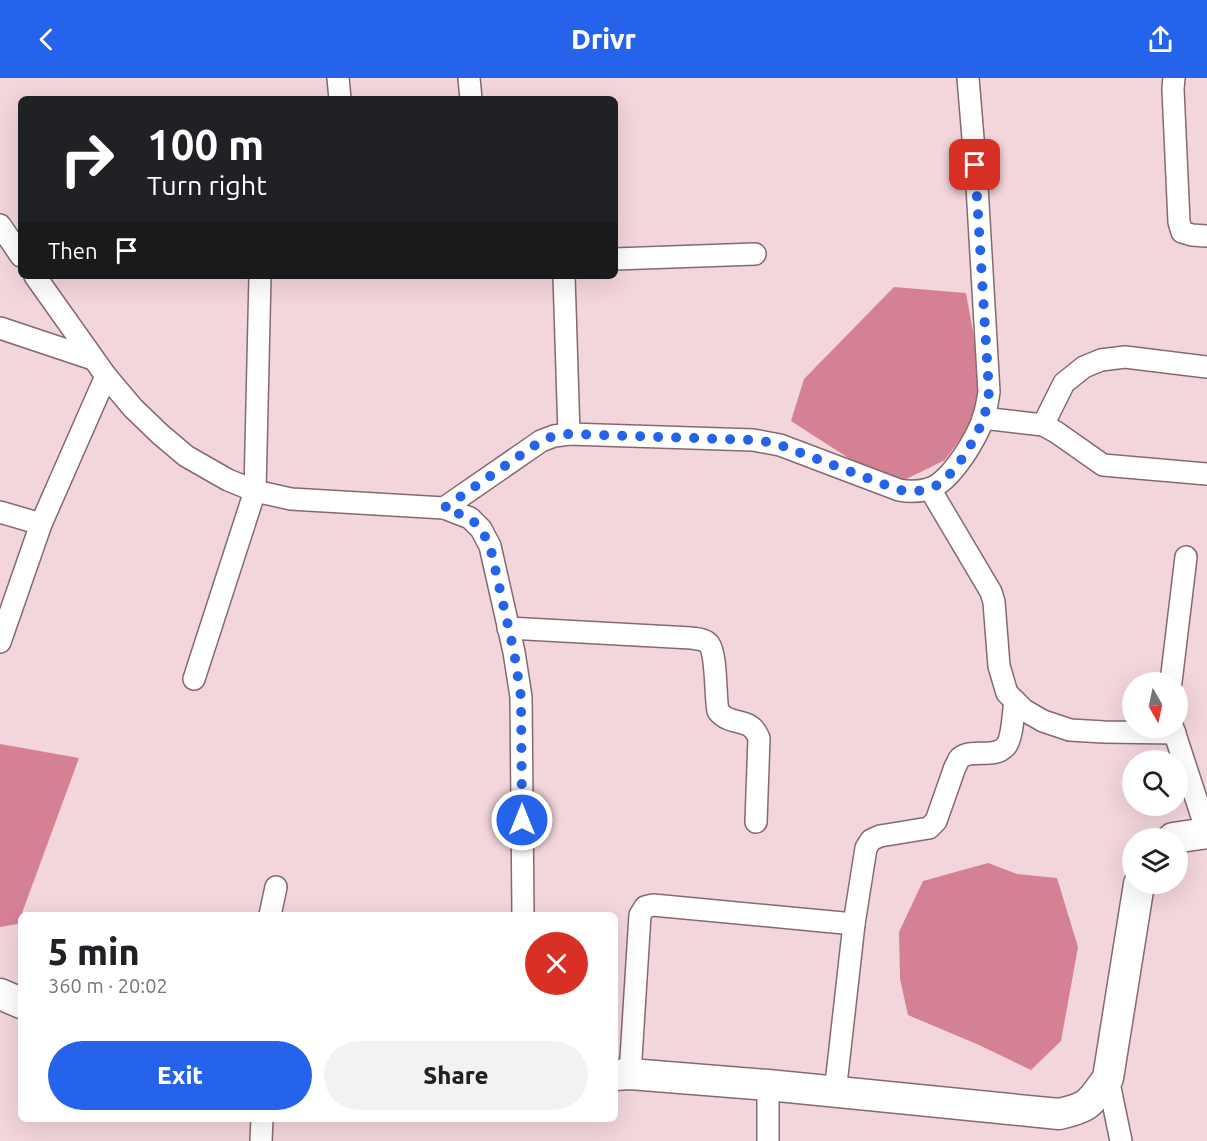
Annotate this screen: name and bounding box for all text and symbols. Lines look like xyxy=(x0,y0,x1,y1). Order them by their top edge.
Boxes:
icon: back xyxy=(30,23,63,56)
icon: share xyxy=(1144,23,1177,56)
text: Drivr xyxy=(571,24,636,54)
icon: right xyxy=(48,120,126,198)
text: 100 m xyxy=(147,121,264,168)
pin xyxy=(949,139,1000,190)
icon: arrive xyxy=(958,148,991,181)
text: Turn right xyxy=(147,170,267,200)
icon: arrive xyxy=(110,234,143,267)
text: Then xyxy=(48,238,98,263)
north arrow xyxy=(1122,672,1188,738)
map controls xyxy=(1122,672,1188,894)
button: search xyxy=(1122,750,1188,816)
position arrow xyxy=(490,788,554,852)
button: layers xyxy=(1122,828,1188,894)
text: 5 min xyxy=(48,931,140,972)
button: close xyxy=(525,932,588,995)
text: 360 m · 20:02 xyxy=(48,974,168,997)
button: Exit xyxy=(48,1041,312,1110)
button: Share xyxy=(324,1041,588,1110)

